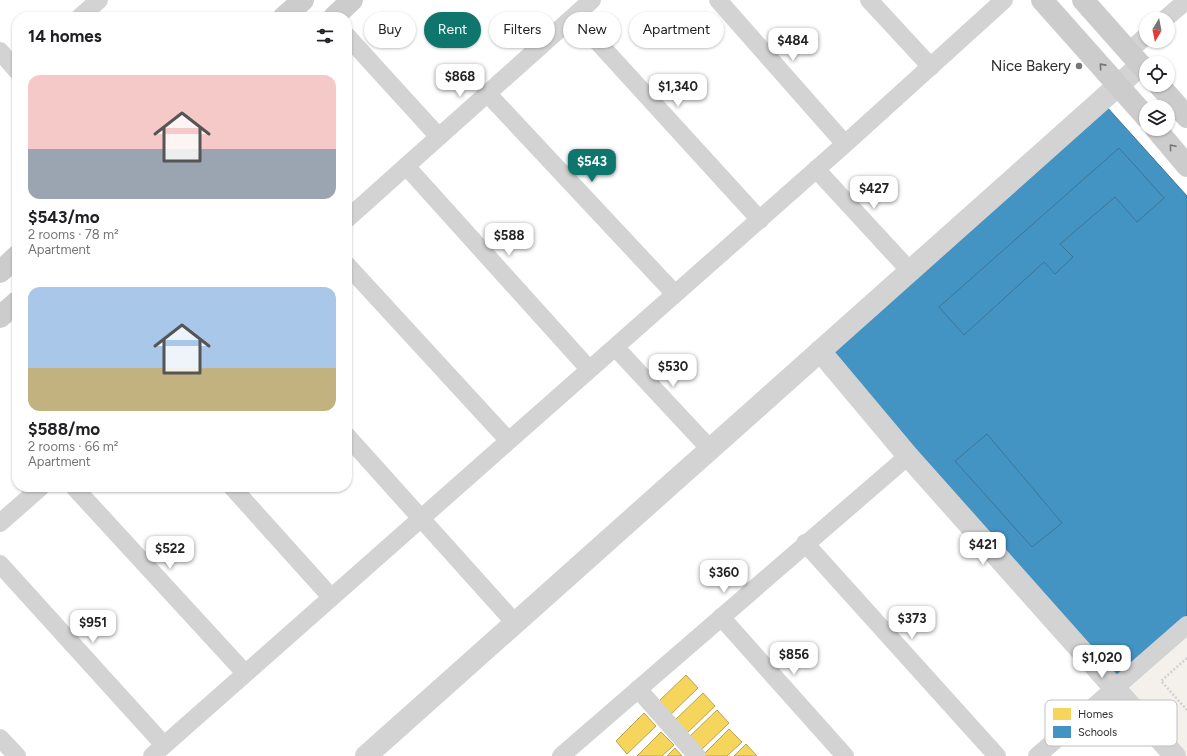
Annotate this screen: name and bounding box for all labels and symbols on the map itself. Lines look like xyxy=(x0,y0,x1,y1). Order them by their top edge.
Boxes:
north arrow xyxy=(1139,12,1175,48)
pin: $484 xyxy=(769,28,817,62)
place label: Nice Bakery xyxy=(991,57,1071,75)
marker: Nice Bakery xyxy=(1074,61,1084,71)
pin: $868 xyxy=(436,64,484,98)
one-way arrow xyxy=(1100,64,1107,71)
pin: $1,340 xyxy=(645,74,711,108)
one-way arrow xyxy=(1169,145,1176,152)
pin: $543 xyxy=(568,149,616,183)
pin: $427 xyxy=(850,176,898,210)
pin: $588 xyxy=(485,223,533,257)
pin: $530 xyxy=(649,354,697,388)
pin: $421 xyxy=(959,532,1007,566)
pin: $522 xyxy=(146,536,194,570)
pin: $360 xyxy=(700,560,748,594)
pin: $373 xyxy=(888,606,936,640)
pin: $951 xyxy=(69,610,117,644)
pin: $856 xyxy=(770,642,818,676)
pin: $1,020 xyxy=(1069,645,1135,679)
legend xyxy=(1045,700,1177,746)
text: Homes xyxy=(1078,708,1113,721)
text: Schools xyxy=(1078,726,1117,739)

